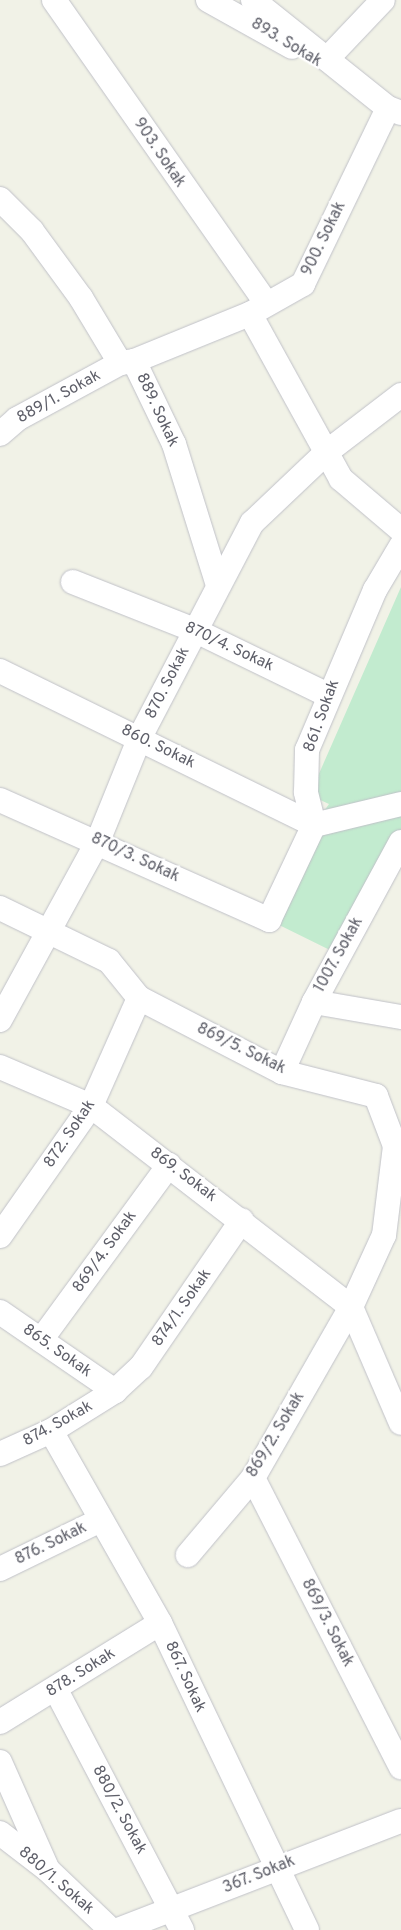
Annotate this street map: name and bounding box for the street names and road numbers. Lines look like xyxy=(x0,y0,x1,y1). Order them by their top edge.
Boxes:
street label: 893. Sokak xyxy=(247,14,325,72)
street label: 903. Sokak xyxy=(129,115,189,191)
street label: 900. Sokak xyxy=(298,199,350,279)
street label: 889/1. Sokak xyxy=(14,366,104,428)
street label: 889. Sokak xyxy=(132,370,182,450)
street label: 870/4. Sokak xyxy=(181,618,277,676)
street label: 870. Sokak xyxy=(142,644,194,722)
street label: 861. Sokak xyxy=(300,677,344,755)
street label: 860. Sokak xyxy=(118,721,198,773)
street label: 870/3. Sokak xyxy=(88,829,182,887)
street label: 1007. Sokak xyxy=(310,914,368,996)
street label: 869/5. Sokak xyxy=(193,1019,289,1079)
street label: 872. Sokak xyxy=(40,1096,100,1172)
street label: 869. Sokak xyxy=(146,1144,220,1206)
street label: 869/4. Sokak xyxy=(69,1207,141,1297)
street label: 874/1. Sokak xyxy=(148,1265,216,1351)
street label: 865. Sokak xyxy=(19,1320,95,1382)
street label: 869/2. Sokak xyxy=(243,1389,309,1481)
street label: 874. Sokak xyxy=(20,1397,96,1451)
street label: 876. Sokak xyxy=(12,1518,90,1570)
street label: 869/3. Sokak xyxy=(297,1576,357,1670)
street label: 867. Sokak xyxy=(160,1638,210,1716)
street label: 878. Sokak xyxy=(43,1644,119,1702)
street label: 880/2. Sokak xyxy=(88,1762,150,1858)
street label: 880/1. Sokak xyxy=(14,1843,98,1919)
street label: 367. Sokak xyxy=(220,1852,298,1898)

